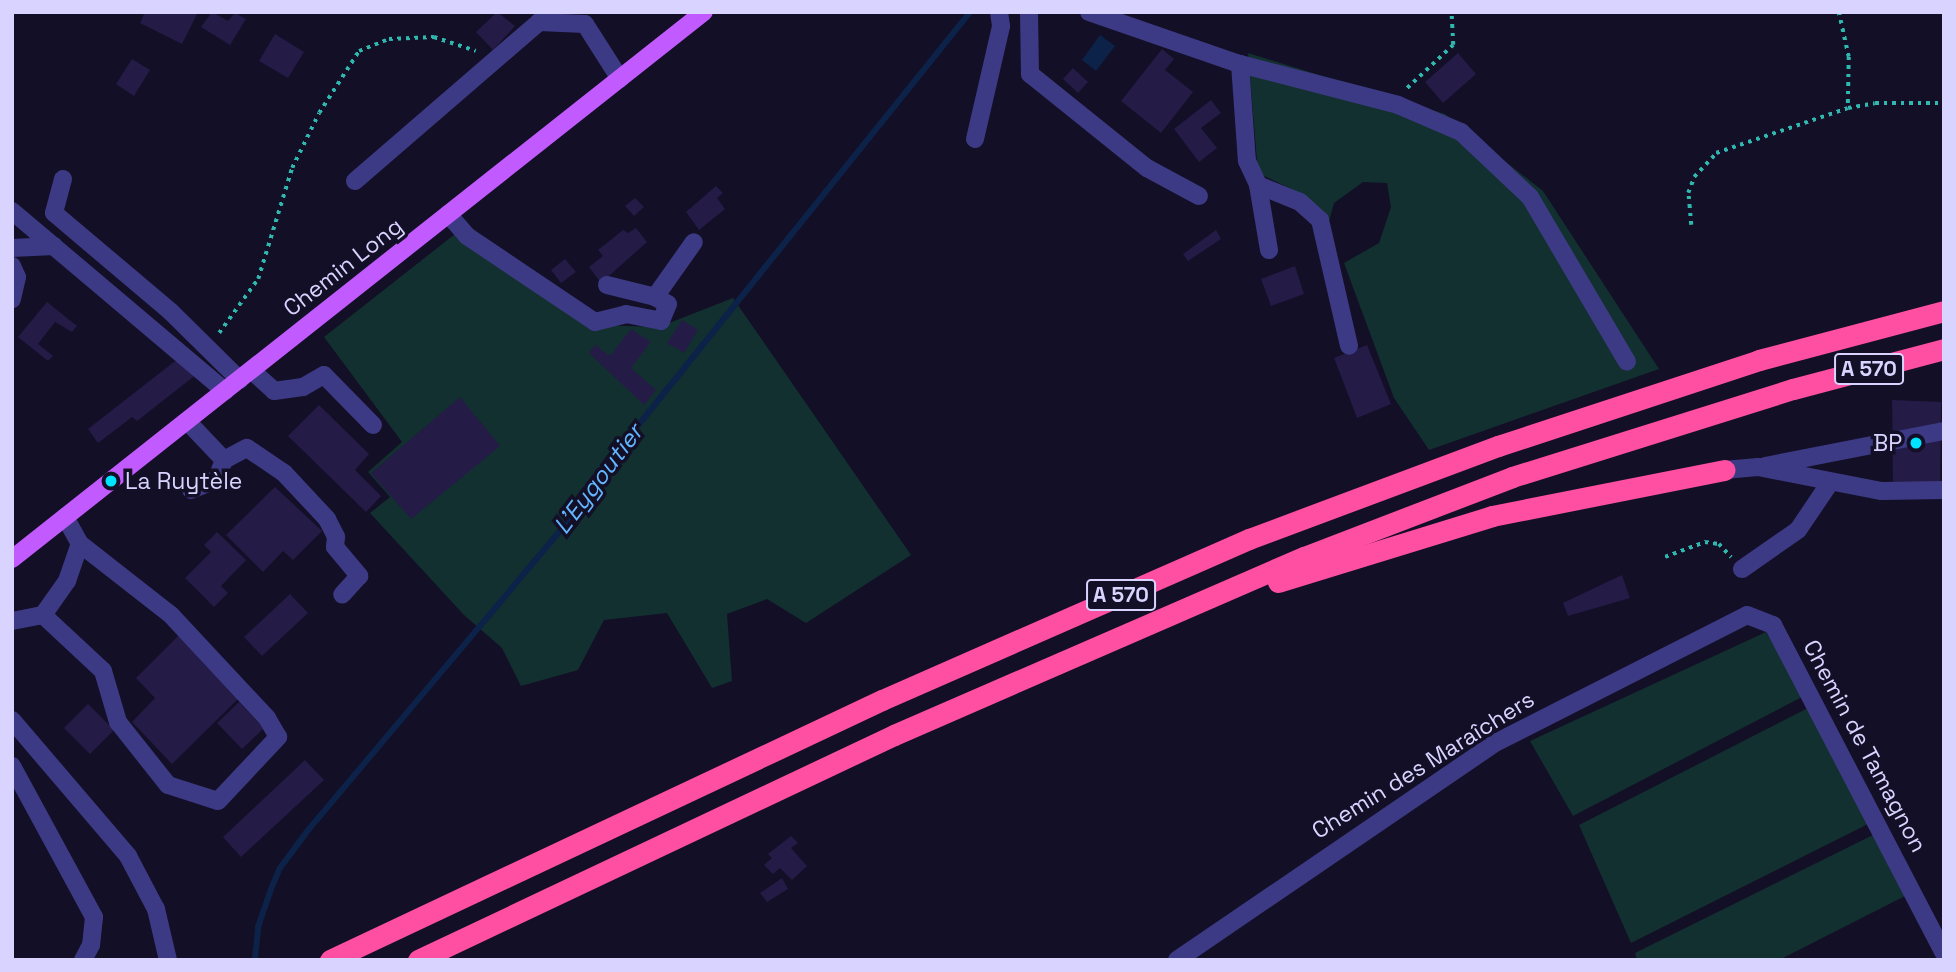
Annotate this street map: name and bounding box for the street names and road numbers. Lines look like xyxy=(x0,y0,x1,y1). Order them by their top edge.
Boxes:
street label: Chemin Long xyxy=(278,212,408,322)
road number: A 570 xyxy=(1832,352,1906,386)
road number: A 570 xyxy=(1084,578,1158,612)
street label: Chemin de Tamagnon xyxy=(1797,635,1933,857)
street label: Chemin des Maraîchers xyxy=(1307,685,1539,845)

